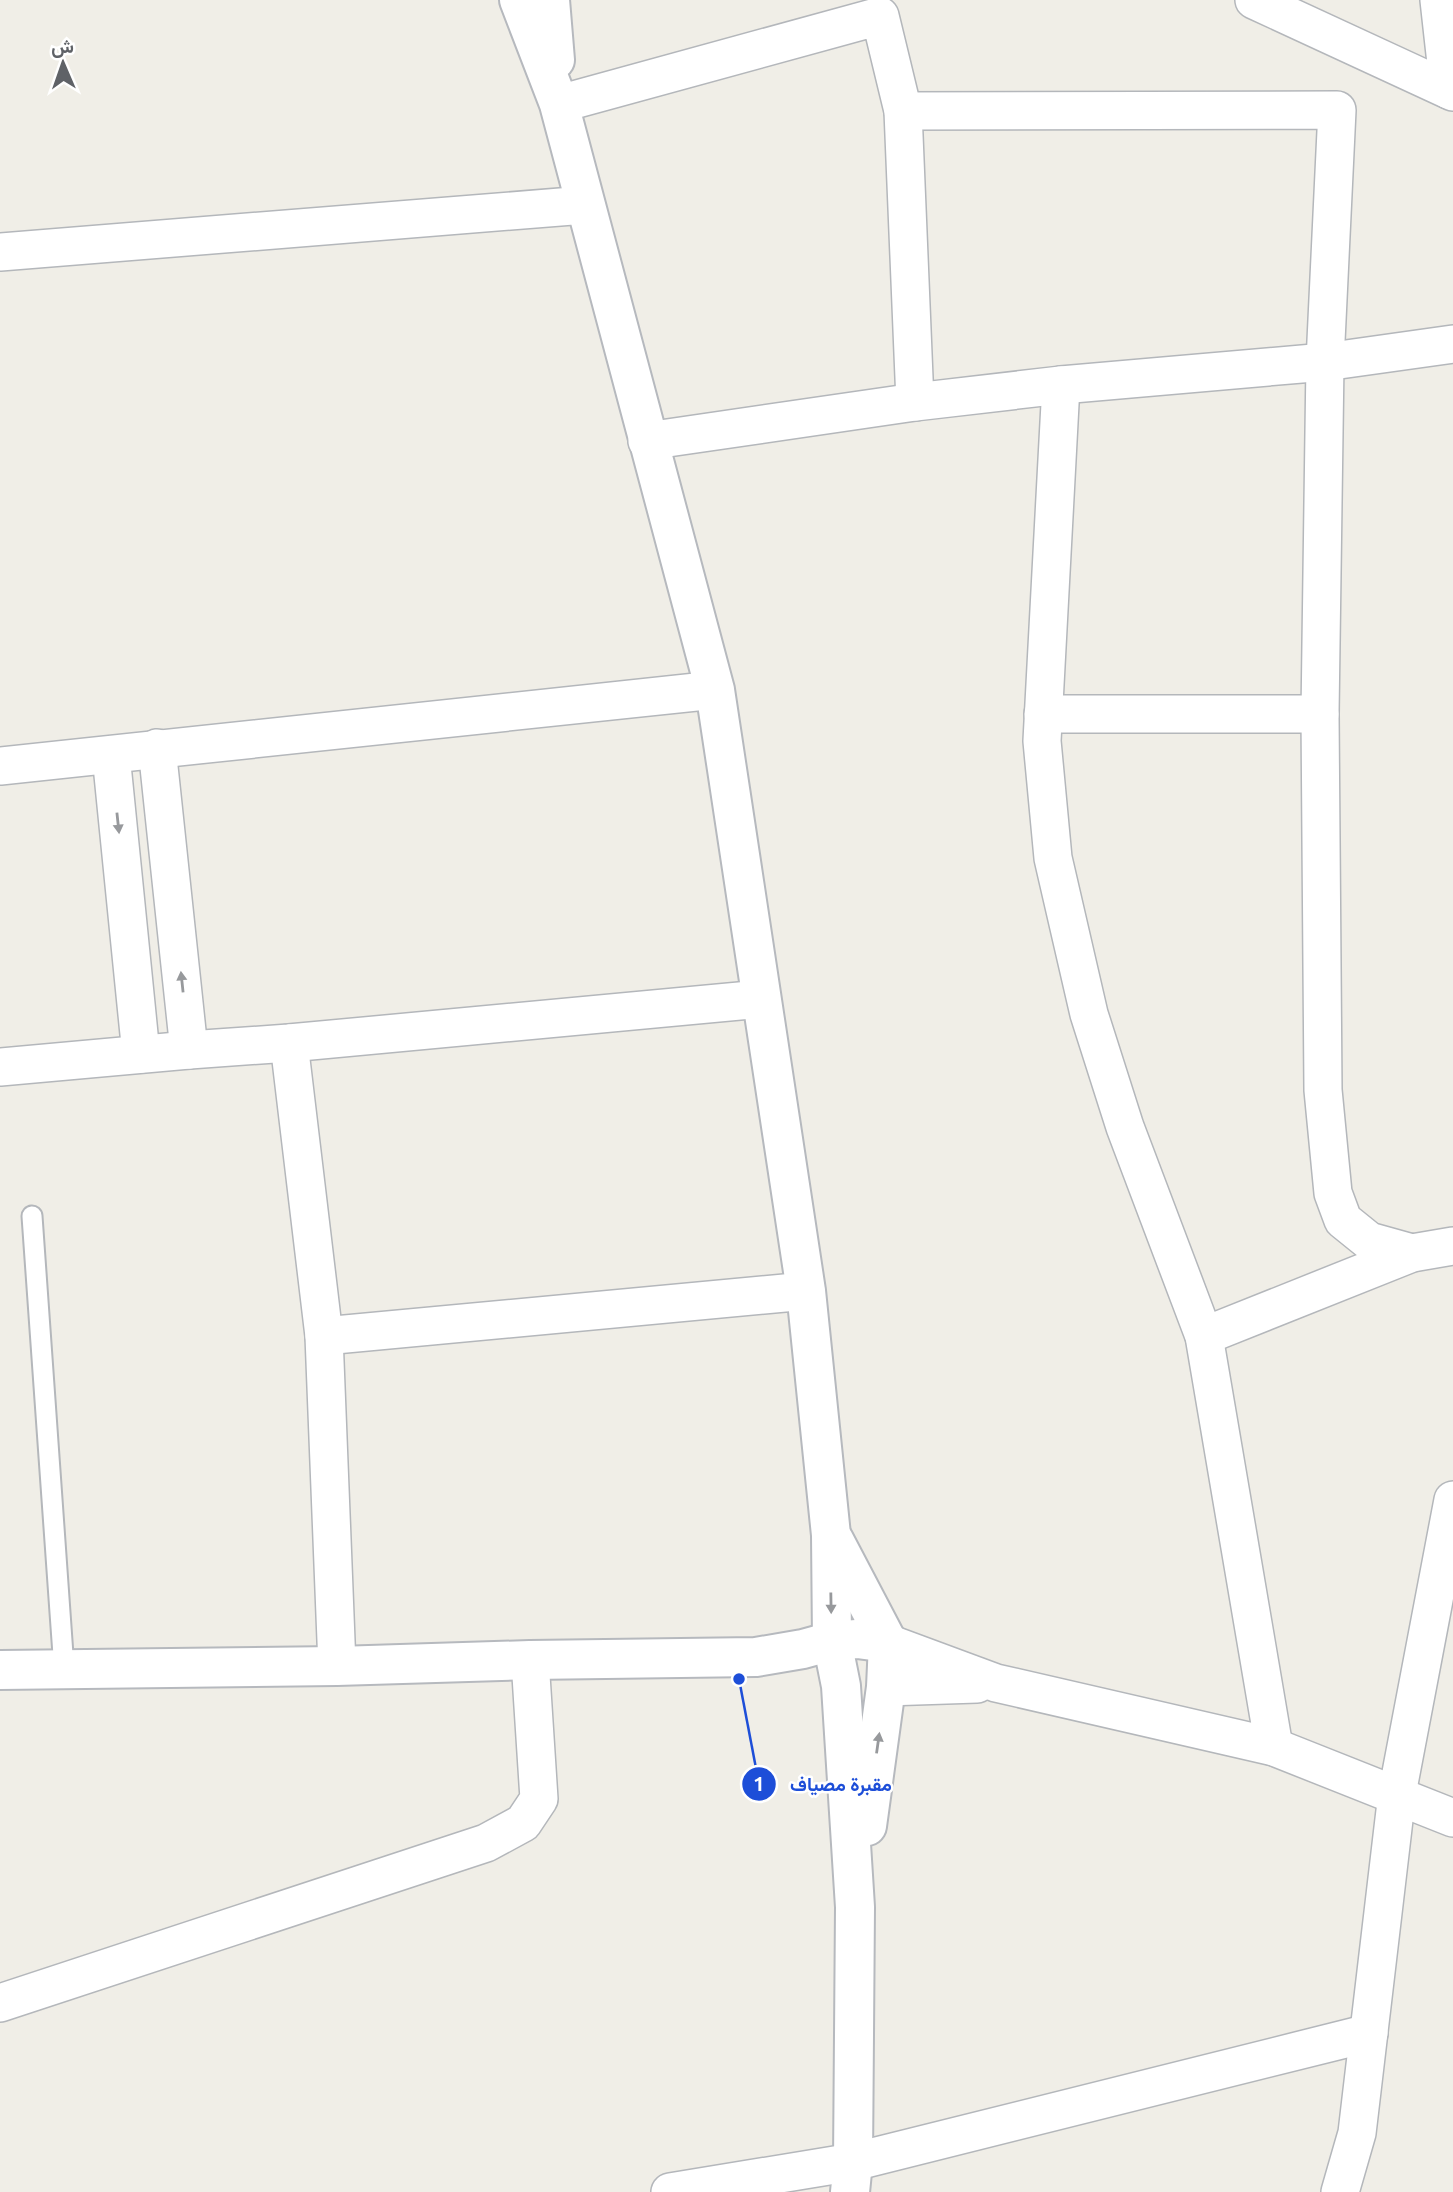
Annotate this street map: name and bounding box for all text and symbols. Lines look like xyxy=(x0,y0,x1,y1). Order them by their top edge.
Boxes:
north arrow xyxy=(28,28,98,98)
text: ش xyxy=(51,35,74,58)
one-way arrow xyxy=(113,812,124,834)
one-way arrow xyxy=(176,970,187,992)
one-way arrow xyxy=(826,1592,837,1614)
one-way arrow xyxy=(873,1732,884,1754)
callout: مقبرة مصياف xyxy=(741,1764,906,1804)
text: 1 xyxy=(753,1771,765,1795)
text: مقبرة مصياف xyxy=(790,1773,892,1797)

